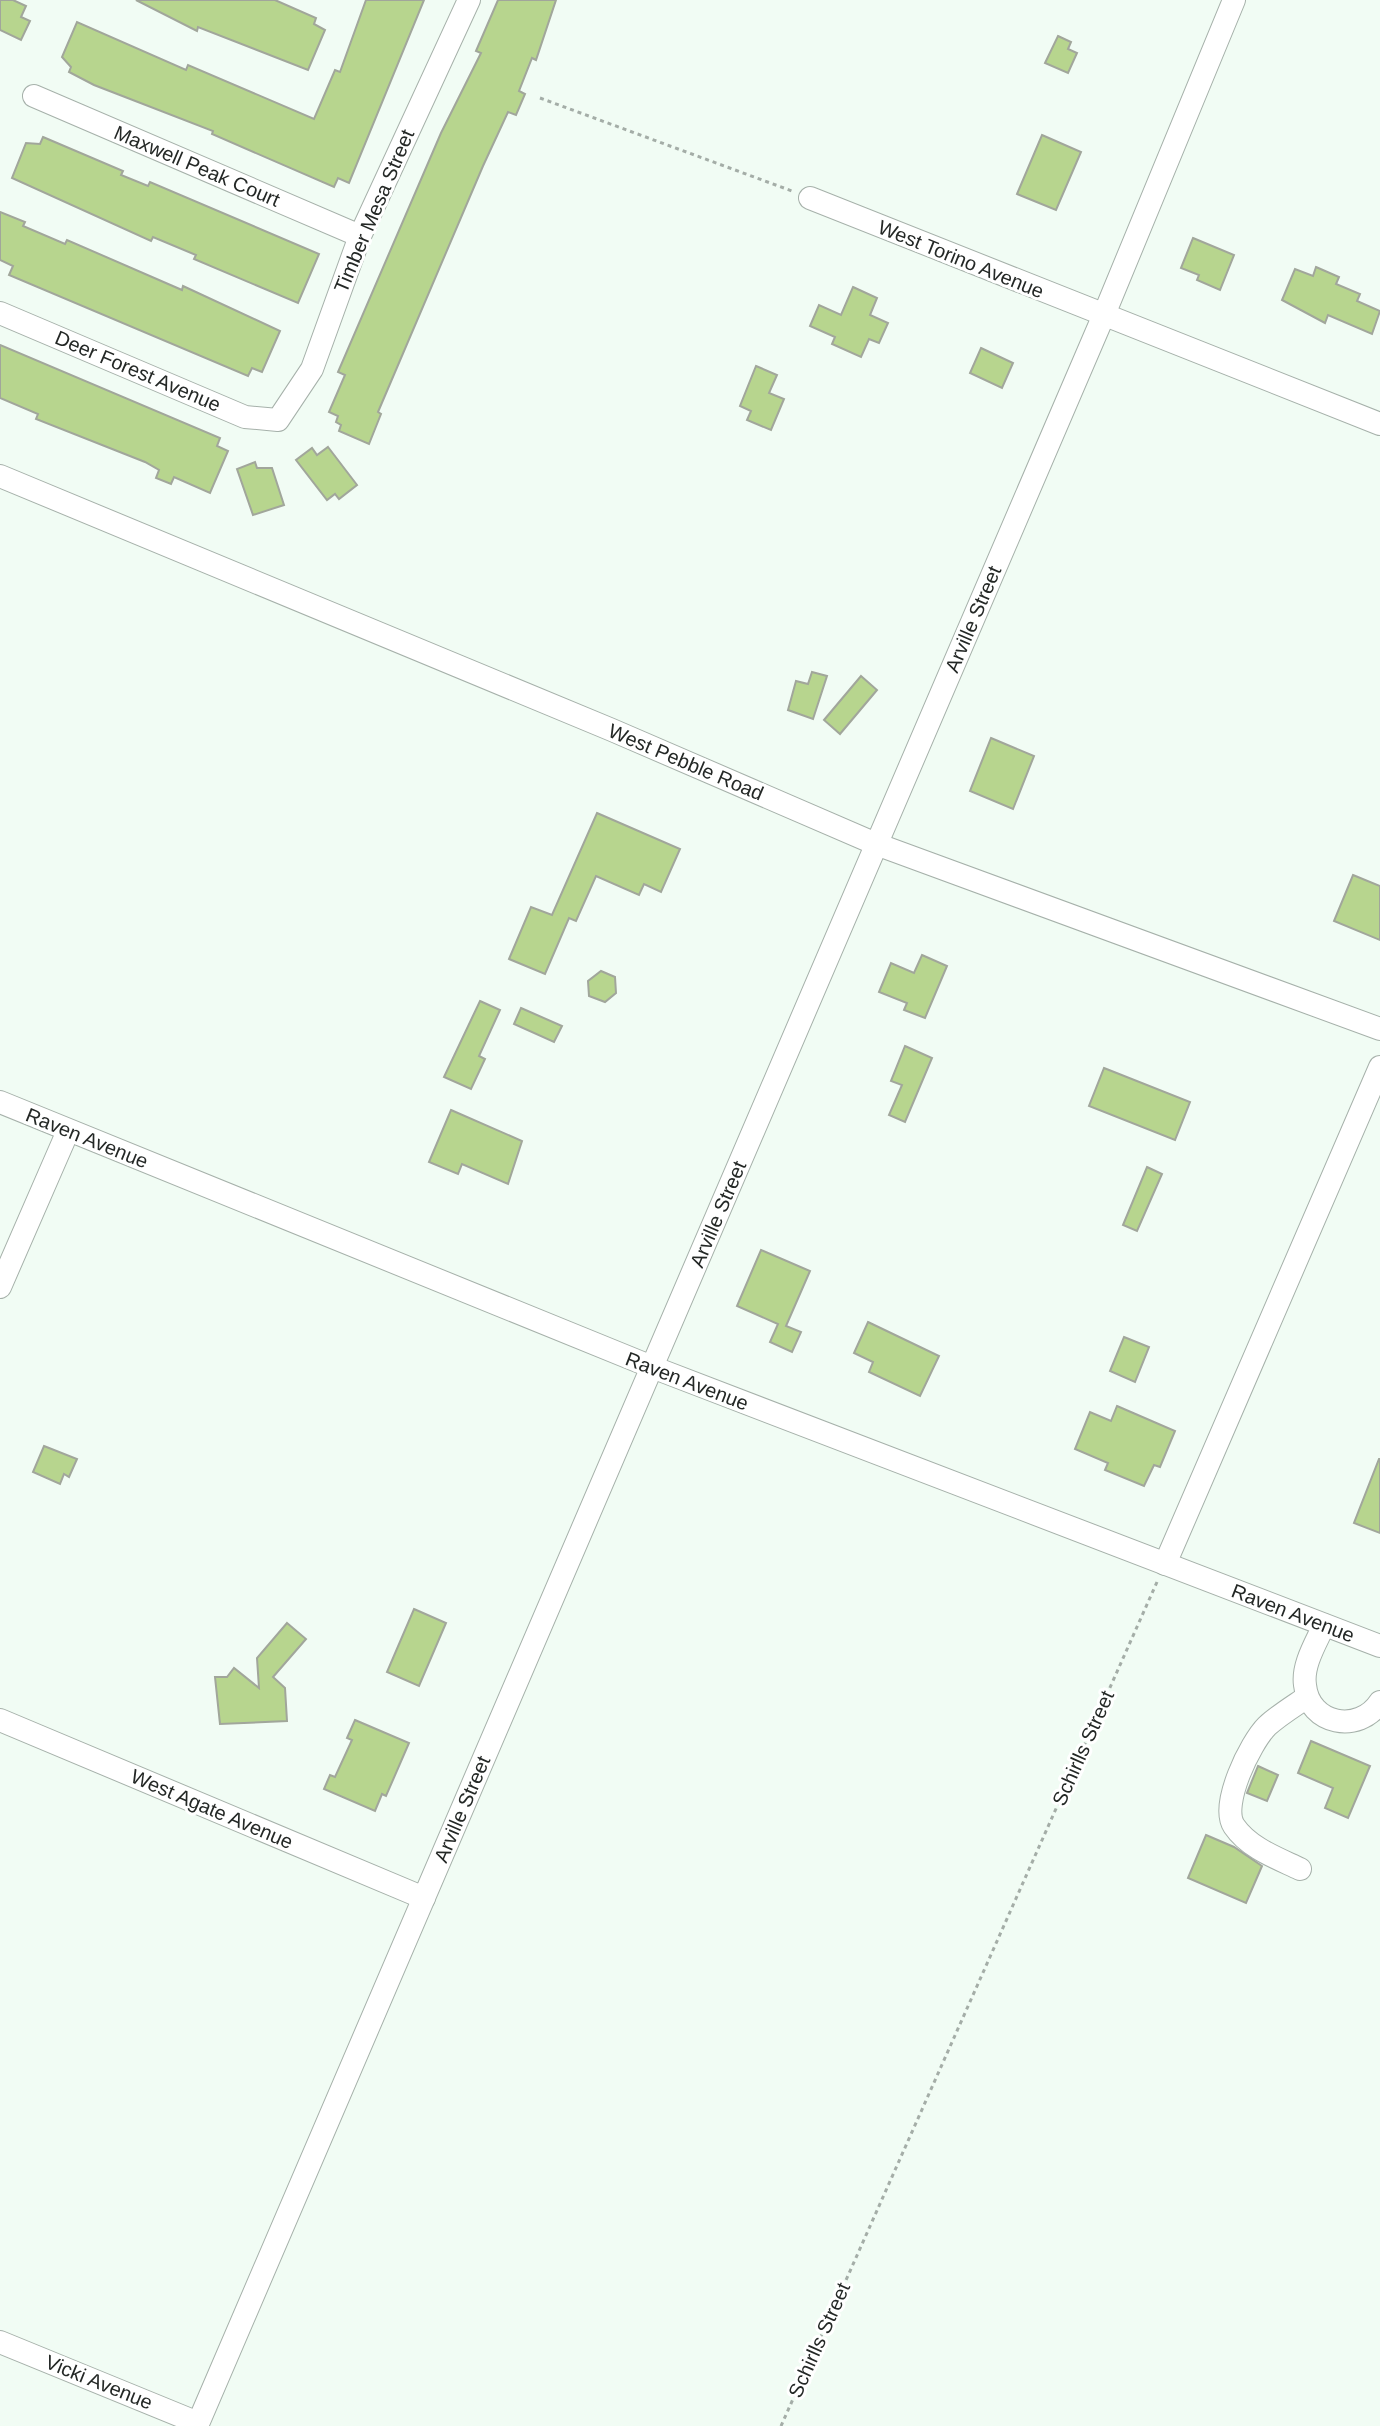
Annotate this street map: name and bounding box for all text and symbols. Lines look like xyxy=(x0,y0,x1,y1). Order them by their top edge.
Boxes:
street label: Maxwell Peak Court xyxy=(111,121,284,211)
street label: Timber Mesa Street xyxy=(330,126,418,296)
street label: West Torino Avenue xyxy=(875,216,1047,302)
street label: Deer Forest Avenue xyxy=(52,326,224,416)
street label: Arville Street xyxy=(941,562,1005,675)
street label: West Pebble Road xyxy=(605,719,767,805)
street label: Raven Avenue xyxy=(23,1103,151,1173)
street label: Arville Street xyxy=(686,1157,750,1270)
street label: Raven Avenue xyxy=(622,1347,752,1415)
street label: Raven Avenue xyxy=(1228,1579,1358,1647)
street label: Schirlls Street xyxy=(1048,1687,1118,1809)
street label: Arville Street xyxy=(430,1752,494,1865)
street label: West Agate Avenue xyxy=(128,1765,296,1853)
street label: Schirlls Street xyxy=(784,2279,854,2401)
street label: Vicki Avenue xyxy=(42,2350,156,2414)

